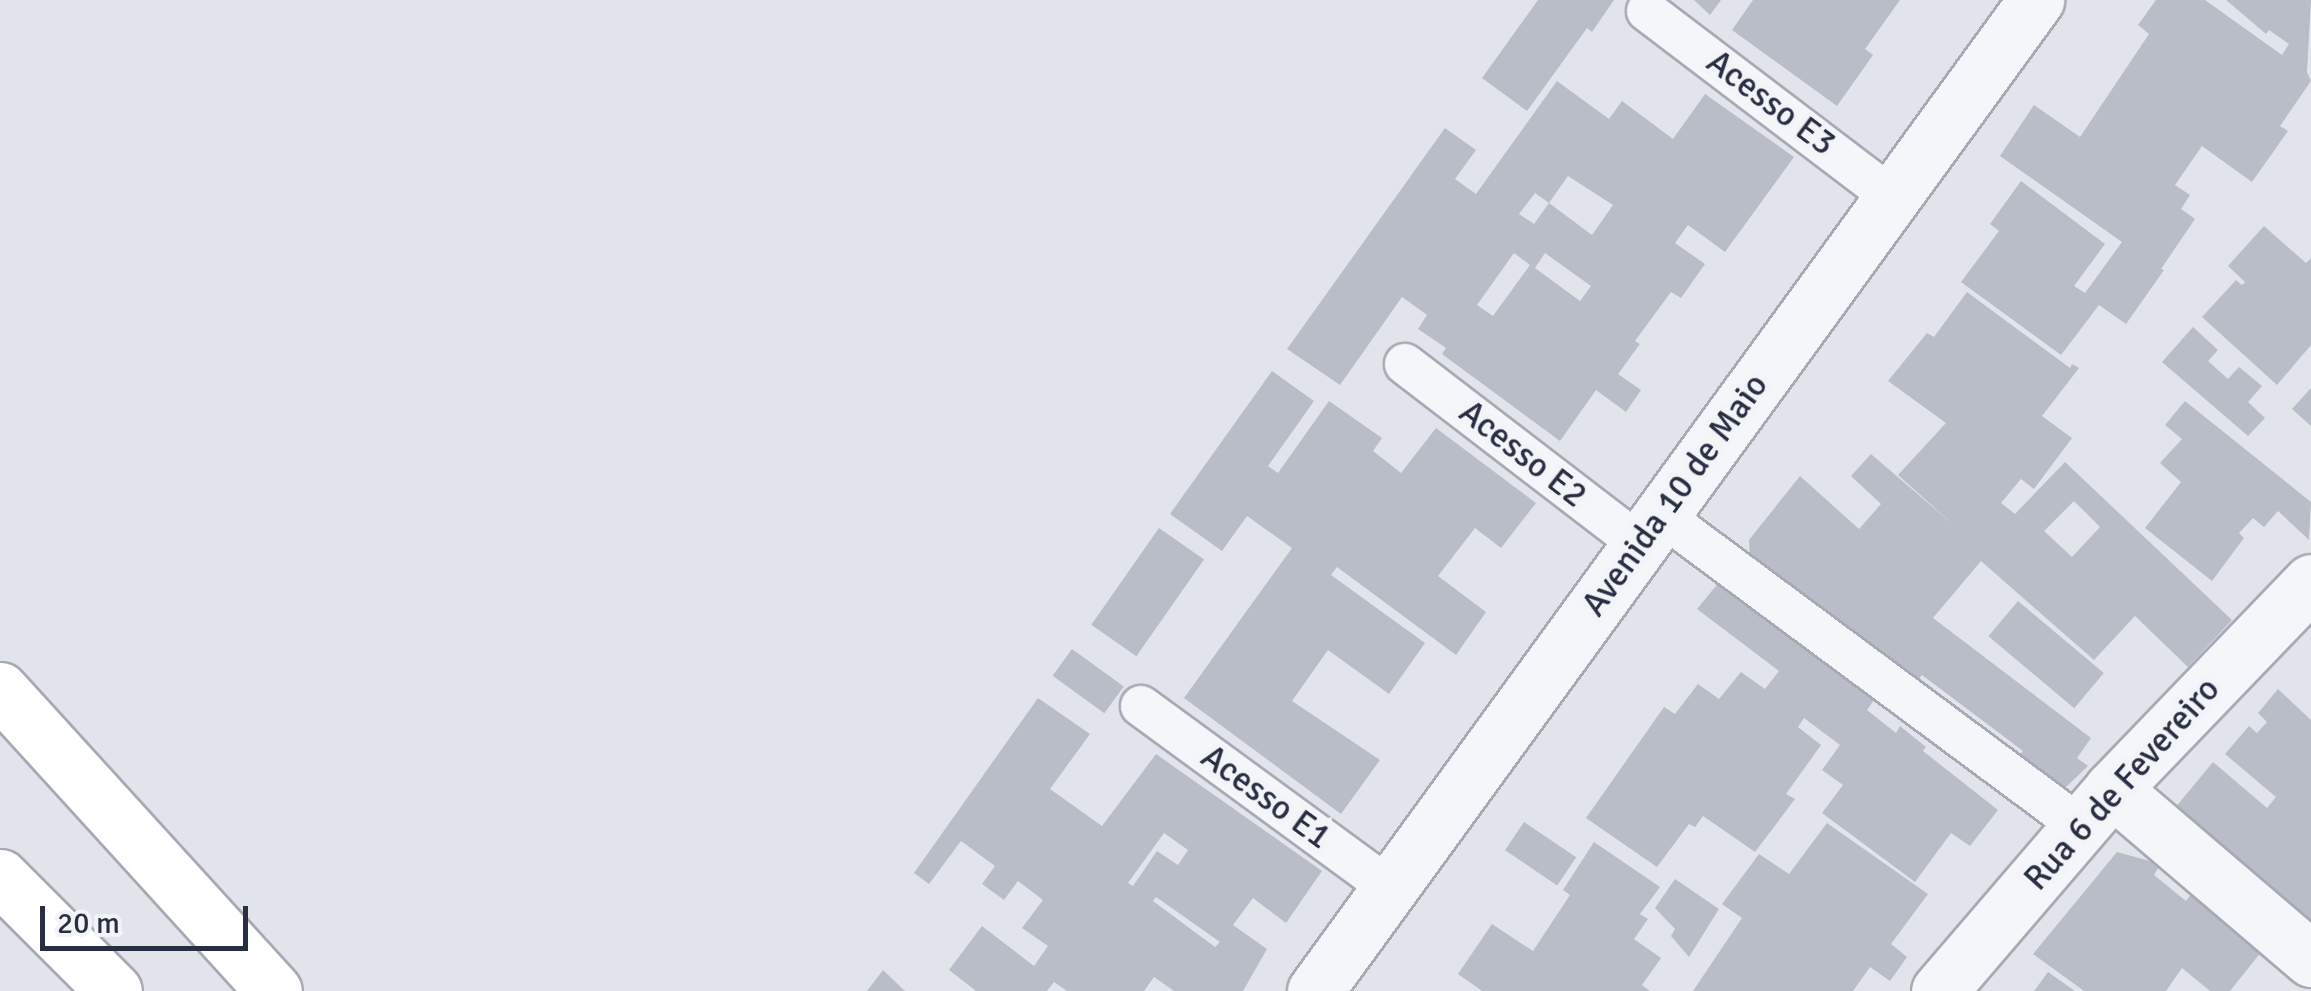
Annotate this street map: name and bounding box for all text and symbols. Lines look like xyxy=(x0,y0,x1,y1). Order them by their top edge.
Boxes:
street label: Acesso E3 xyxy=(1698,41,1844,165)
street label: Avenida 10 de Maio xyxy=(1573,366,1777,624)
street label: Acesso E2 xyxy=(1451,391,1595,517)
street label: Rua 6 de Fevereiro xyxy=(2015,669,2229,899)
street label: Acesso E1 xyxy=(1193,736,1339,858)
scale bar xyxy=(45,886,252,948)
text: 20 m xyxy=(57,905,120,942)

